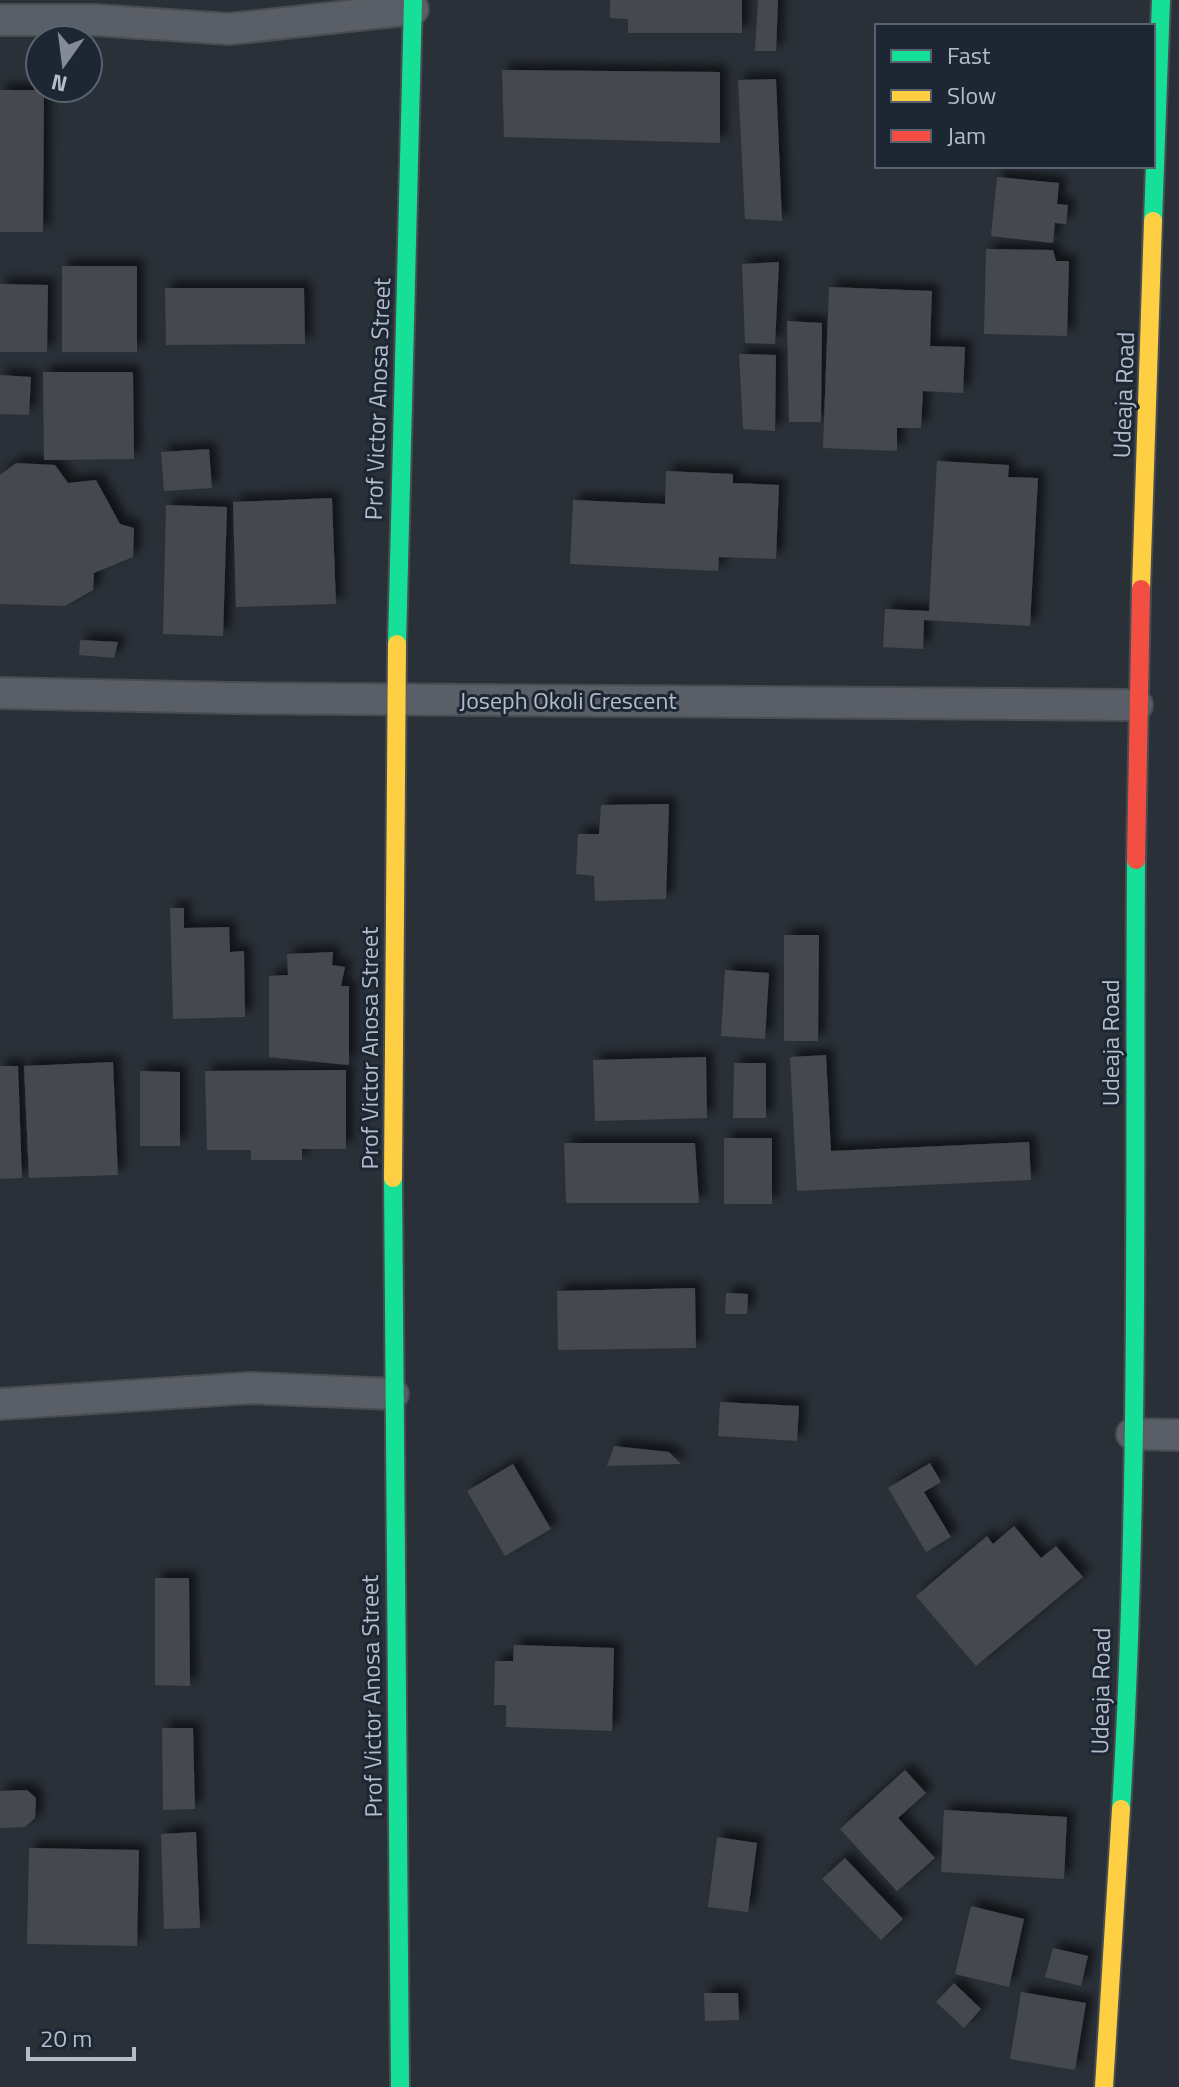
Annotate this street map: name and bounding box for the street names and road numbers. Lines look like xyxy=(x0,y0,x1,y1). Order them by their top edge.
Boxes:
street label: Prof Victor Anosa Street xyxy=(355,276,399,521)
street label: Udeaja Road xyxy=(1103,331,1143,459)
street label: Joseph Okoli Crescent xyxy=(459,682,677,718)
street label: Prof Victor Anosa Street xyxy=(351,926,387,1169)
street label: Udeaja Road xyxy=(1092,980,1128,1106)
street label: Prof Victor Anosa Street xyxy=(351,1574,391,1818)
street label: Udeaja Road xyxy=(1081,1627,1119,1755)

